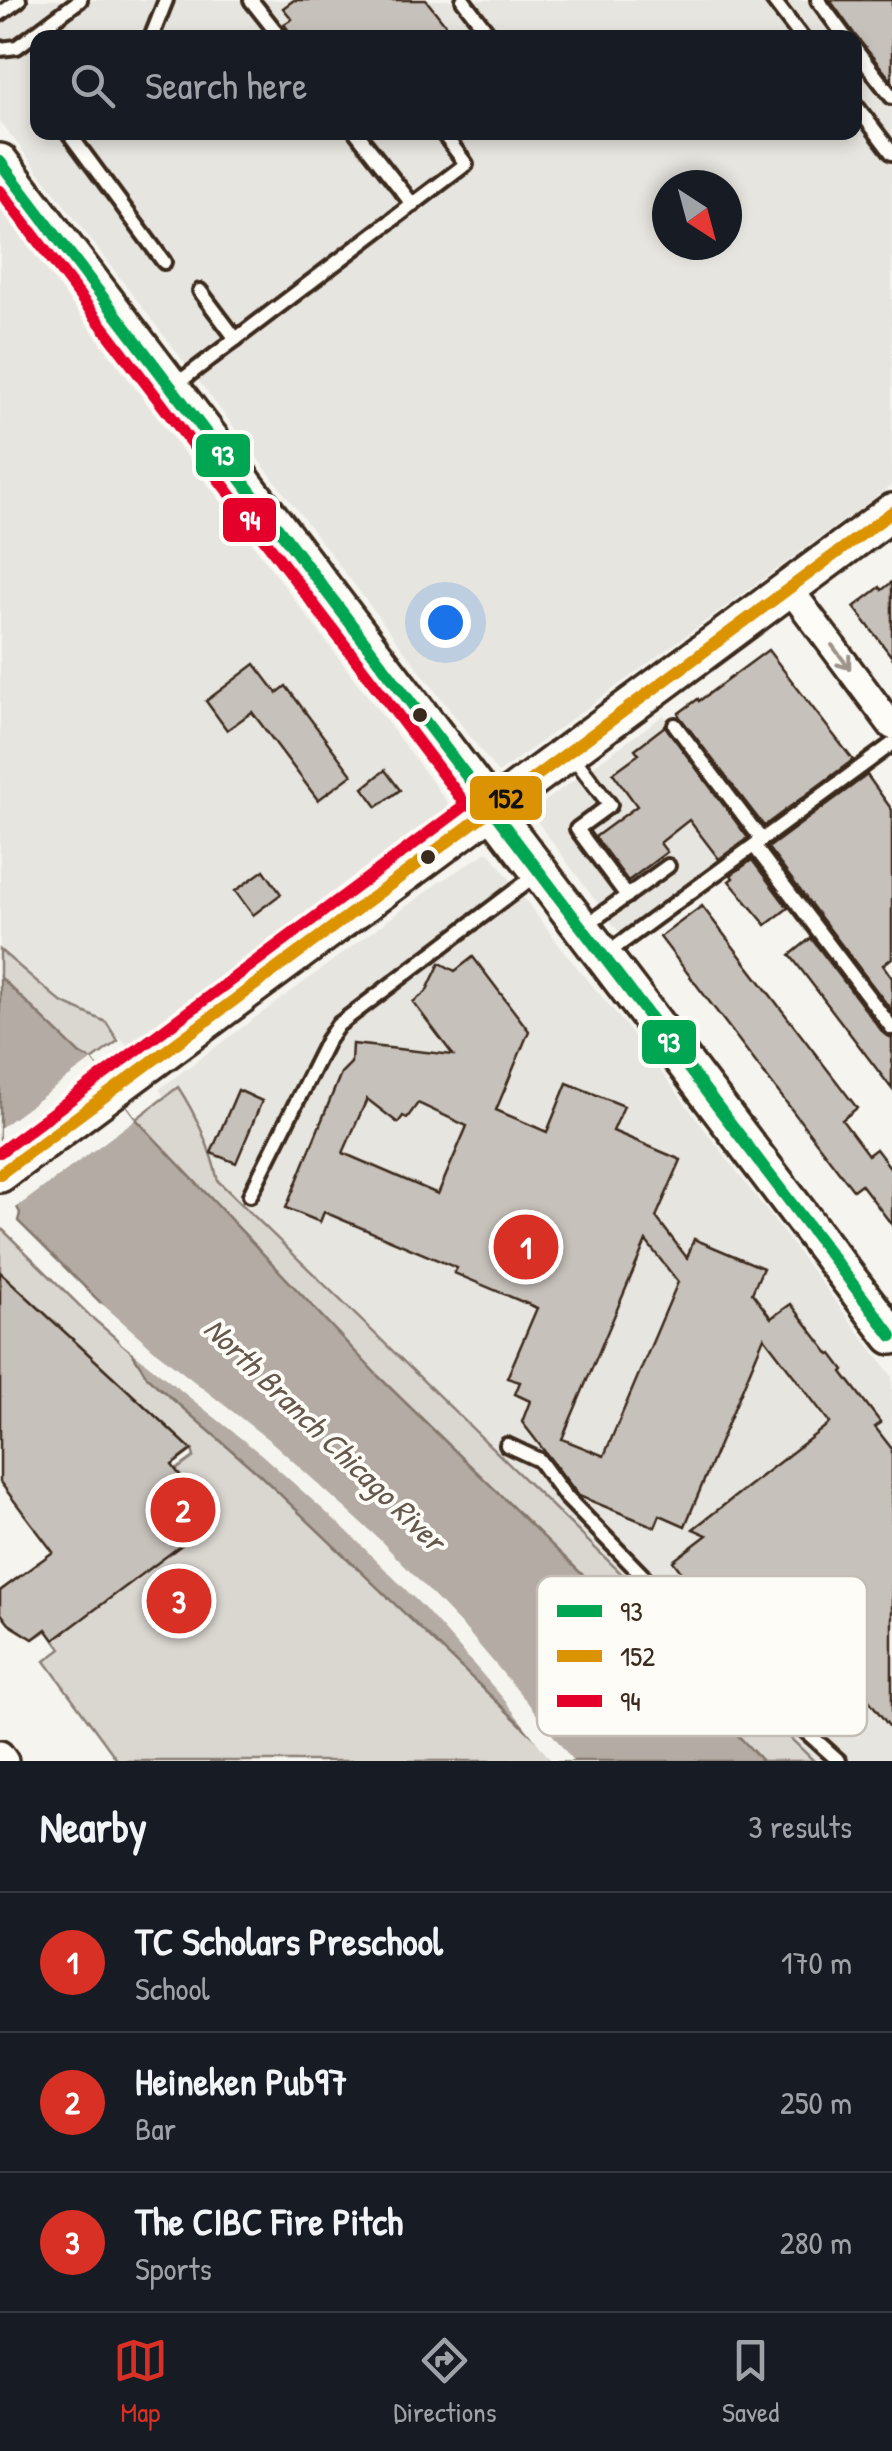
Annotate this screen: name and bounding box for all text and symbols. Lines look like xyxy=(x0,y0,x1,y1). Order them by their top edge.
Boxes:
search box xyxy=(30,30,862,140)
icon: search xyxy=(65,58,120,113)
text: Search here xyxy=(145,59,307,111)
north arrow xyxy=(652,170,742,260)
line badge: 93 xyxy=(194,432,252,479)
text: 93 xyxy=(212,436,235,474)
line badge: 94 xyxy=(221,496,278,544)
text: 94 xyxy=(240,501,261,539)
your location xyxy=(420,597,471,648)
one-way arrow xyxy=(830,643,851,670)
unlabelled marker xyxy=(410,705,430,725)
line badge: 152 xyxy=(468,774,544,822)
text: 152 xyxy=(488,779,524,817)
unlabelled marker xyxy=(418,847,438,867)
line badge: 93 xyxy=(640,1018,698,1066)
text: 93 xyxy=(658,1023,681,1061)
pin: 1 xyxy=(494,1210,558,1284)
water label: North Branch Chicago River xyxy=(195,1307,458,1563)
pin: 2 xyxy=(150,1472,216,1548)
pin: 3 xyxy=(146,1564,212,1638)
legend xyxy=(537,1576,867,1736)
text: 93 xyxy=(620,1592,643,1630)
text: 152 xyxy=(620,1637,655,1675)
text: 94 xyxy=(620,1682,641,1720)
text: Nearby xyxy=(40,1798,147,1855)
text: 3 results xyxy=(748,1805,852,1848)
text: TC Scholars Preschool xyxy=(135,1915,443,1967)
text: 1 xyxy=(67,1941,78,1984)
text: 170 m xyxy=(781,1941,852,1984)
text: School xyxy=(135,1967,210,2010)
text: Heineken Pub97 xyxy=(135,2055,347,2107)
text: 2 xyxy=(65,2081,80,2124)
text: 250 m xyxy=(780,2081,852,2124)
text: Bar xyxy=(135,2107,176,2150)
text: The CIBC Fire Pitch xyxy=(135,2195,403,2247)
text: 3 xyxy=(65,2221,80,2264)
text: 280 m xyxy=(780,2221,852,2264)
text: Sports xyxy=(135,2247,212,2290)
tab: Map xyxy=(113,2333,168,2431)
tab: Directions xyxy=(393,2333,496,2431)
tab: Saved xyxy=(722,2333,779,2431)

